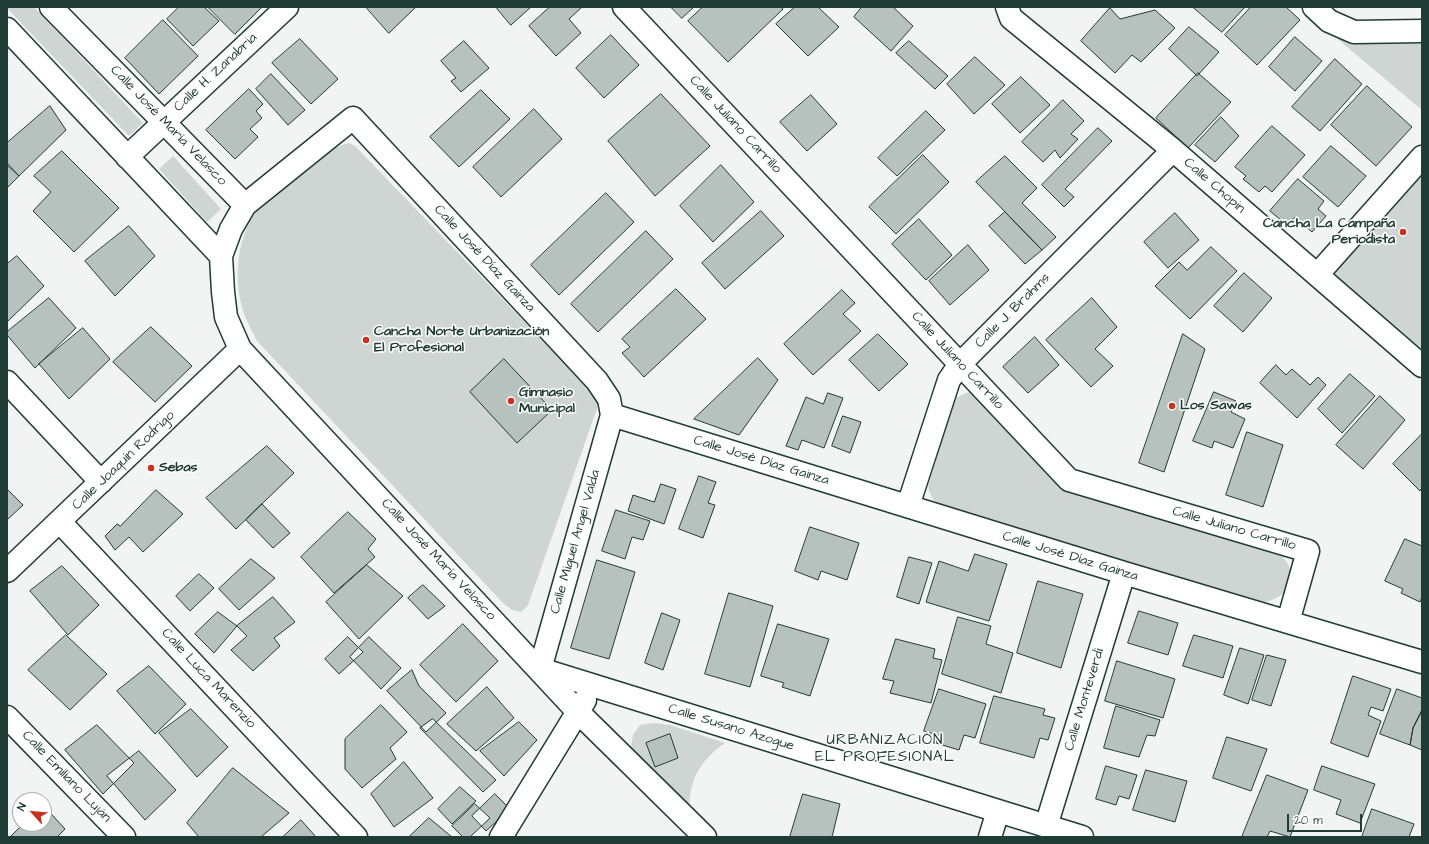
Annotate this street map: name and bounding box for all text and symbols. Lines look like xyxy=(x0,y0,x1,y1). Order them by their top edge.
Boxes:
street label: Calle H. Zanabria xyxy=(171,30,261,116)
street label: Calle José María Velasco xyxy=(106,62,230,190)
street label: Calle Juliano Carrillo xyxy=(685,72,785,178)
street label: Calle Chopin xyxy=(1180,155,1248,217)
street label: Calle José Díaz Gainza xyxy=(430,202,538,316)
place label: Cancha La Campaña Periodista xyxy=(1263,216,1395,248)
marker: Cancha La Campaña Periodista xyxy=(1398,227,1408,237)
street label: Calle J. Brahms xyxy=(972,270,1054,352)
street label: Calle Juliano Carrillo xyxy=(907,308,1007,414)
place label: Cancha Norte Urbanización El Profesional xyxy=(374,324,549,356)
marker: Cancha Norte Urbanización El Profesional xyxy=(361,335,371,345)
place label: Gimnasio Municipal xyxy=(519,385,575,418)
marker: Gimnasio Municipal xyxy=(506,396,516,406)
place label: Los Sawas xyxy=(1180,398,1252,414)
marker: Los Sawas xyxy=(1167,401,1177,411)
street label: Calle Joaquín Rodrigo xyxy=(69,408,179,514)
street label: Calle José Díaz Gainza xyxy=(691,432,831,490)
place label: Sebas xyxy=(159,460,198,476)
marker: Sebas xyxy=(146,463,156,473)
street label: Calle Miguel Angel Valda xyxy=(547,468,605,616)
street label: Calle José María Velasco xyxy=(377,495,499,625)
street label: Calle Juliano Carrillo xyxy=(1170,503,1298,555)
street label: Calle José Díaz Gainza xyxy=(1000,528,1140,586)
street label: Calle Luca Marenzio xyxy=(157,625,259,733)
street label: Calle Monteverdi xyxy=(1061,647,1109,753)
street label: Calle Susano Azogue xyxy=(666,701,796,755)
street label: Calle Emiliano Luján xyxy=(18,728,114,826)
district label: URBANIZACIÓN EL PROFESIONAL xyxy=(815,732,955,767)
north arrow xyxy=(12,792,52,832)
text: N xyxy=(14,800,30,813)
scale bar xyxy=(1289,806,1364,832)
text: 20 m xyxy=(1294,812,1323,829)

